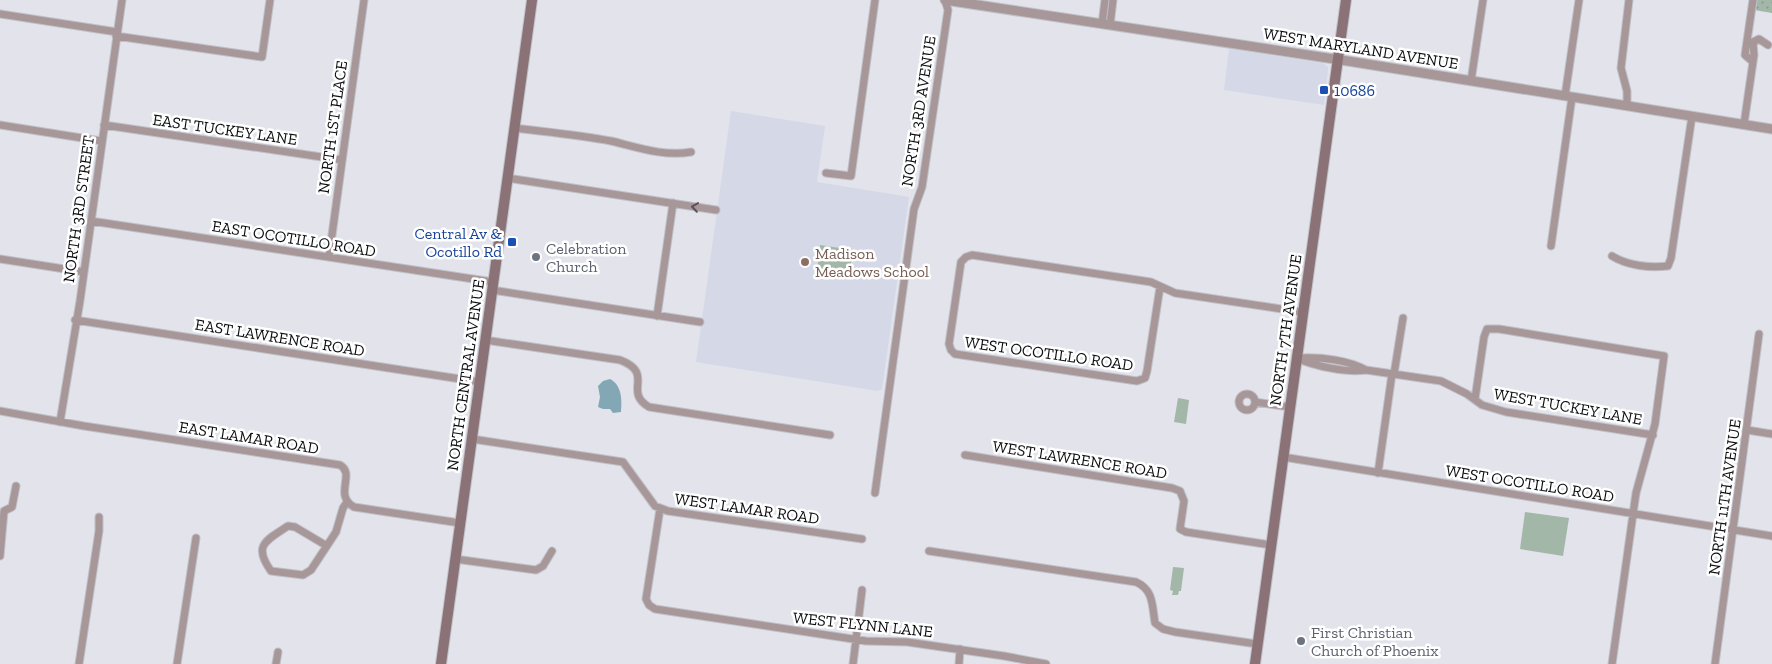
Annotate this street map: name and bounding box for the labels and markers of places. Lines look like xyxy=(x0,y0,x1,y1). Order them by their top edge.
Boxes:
place label: 10686 xyxy=(1334,81,1375,100)
marker: 10686 xyxy=(1318,84,1330,96)
place label: Central Av & Ocotillo Rd xyxy=(414,224,502,261)
marker: Central Av & Ocotillo Rd xyxy=(506,236,518,248)
place label: Celebration Church xyxy=(546,239,627,276)
place label: Madison Meadows School xyxy=(815,244,929,281)
marker: Celebration Church xyxy=(530,251,542,263)
marker: Madison Meadows School xyxy=(799,256,811,268)
place label: First Christian Church of Phoenix xyxy=(1311,623,1439,660)
marker: First Christian Church of Phoenix xyxy=(1295,635,1307,647)

